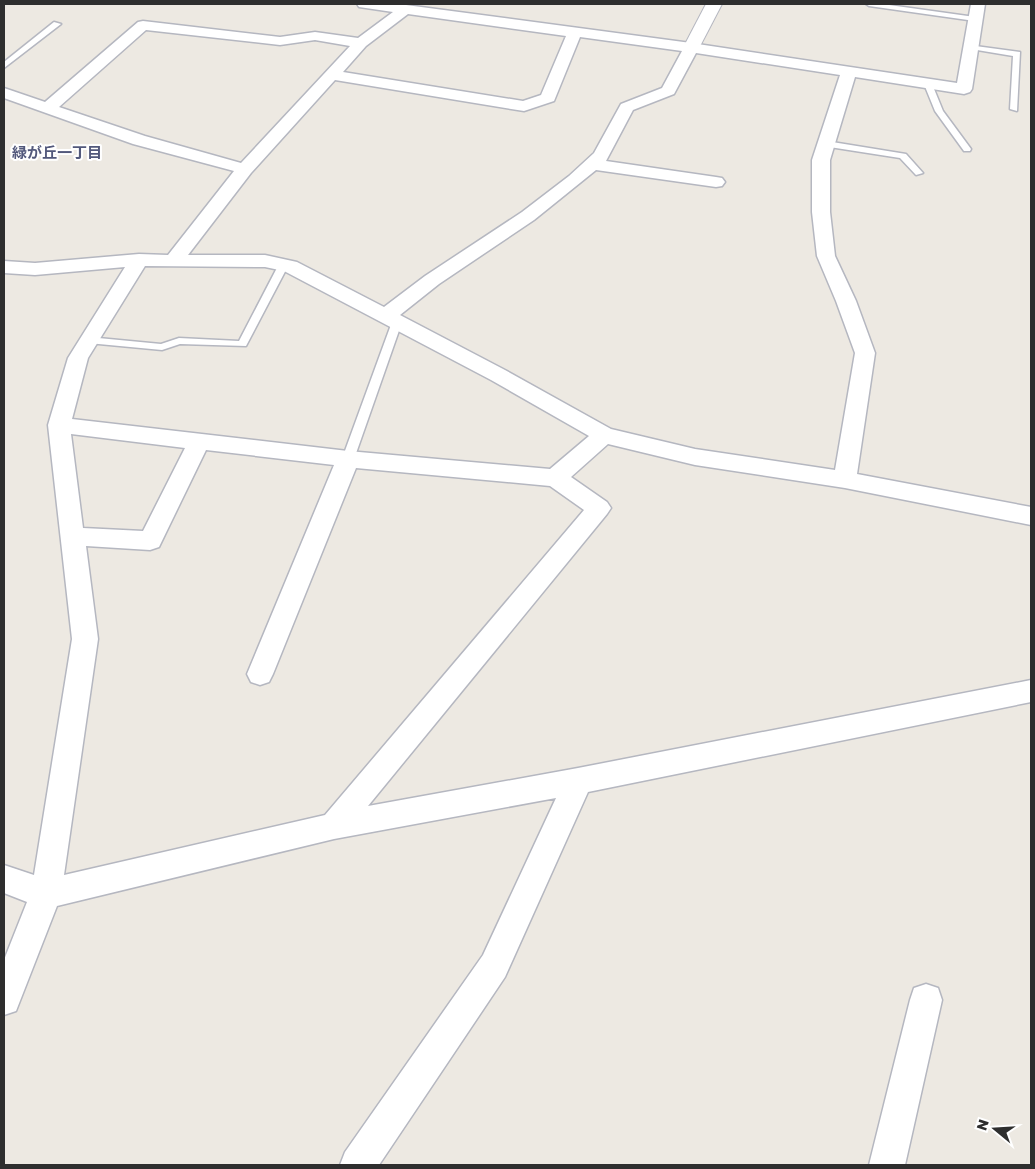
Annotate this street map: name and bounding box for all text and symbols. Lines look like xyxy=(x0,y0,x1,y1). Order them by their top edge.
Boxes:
district label: 緑が丘一丁目 xyxy=(12,143,102,161)
north arrow xyxy=(970,1104,1020,1154)
text: N xyxy=(972,1117,992,1133)

